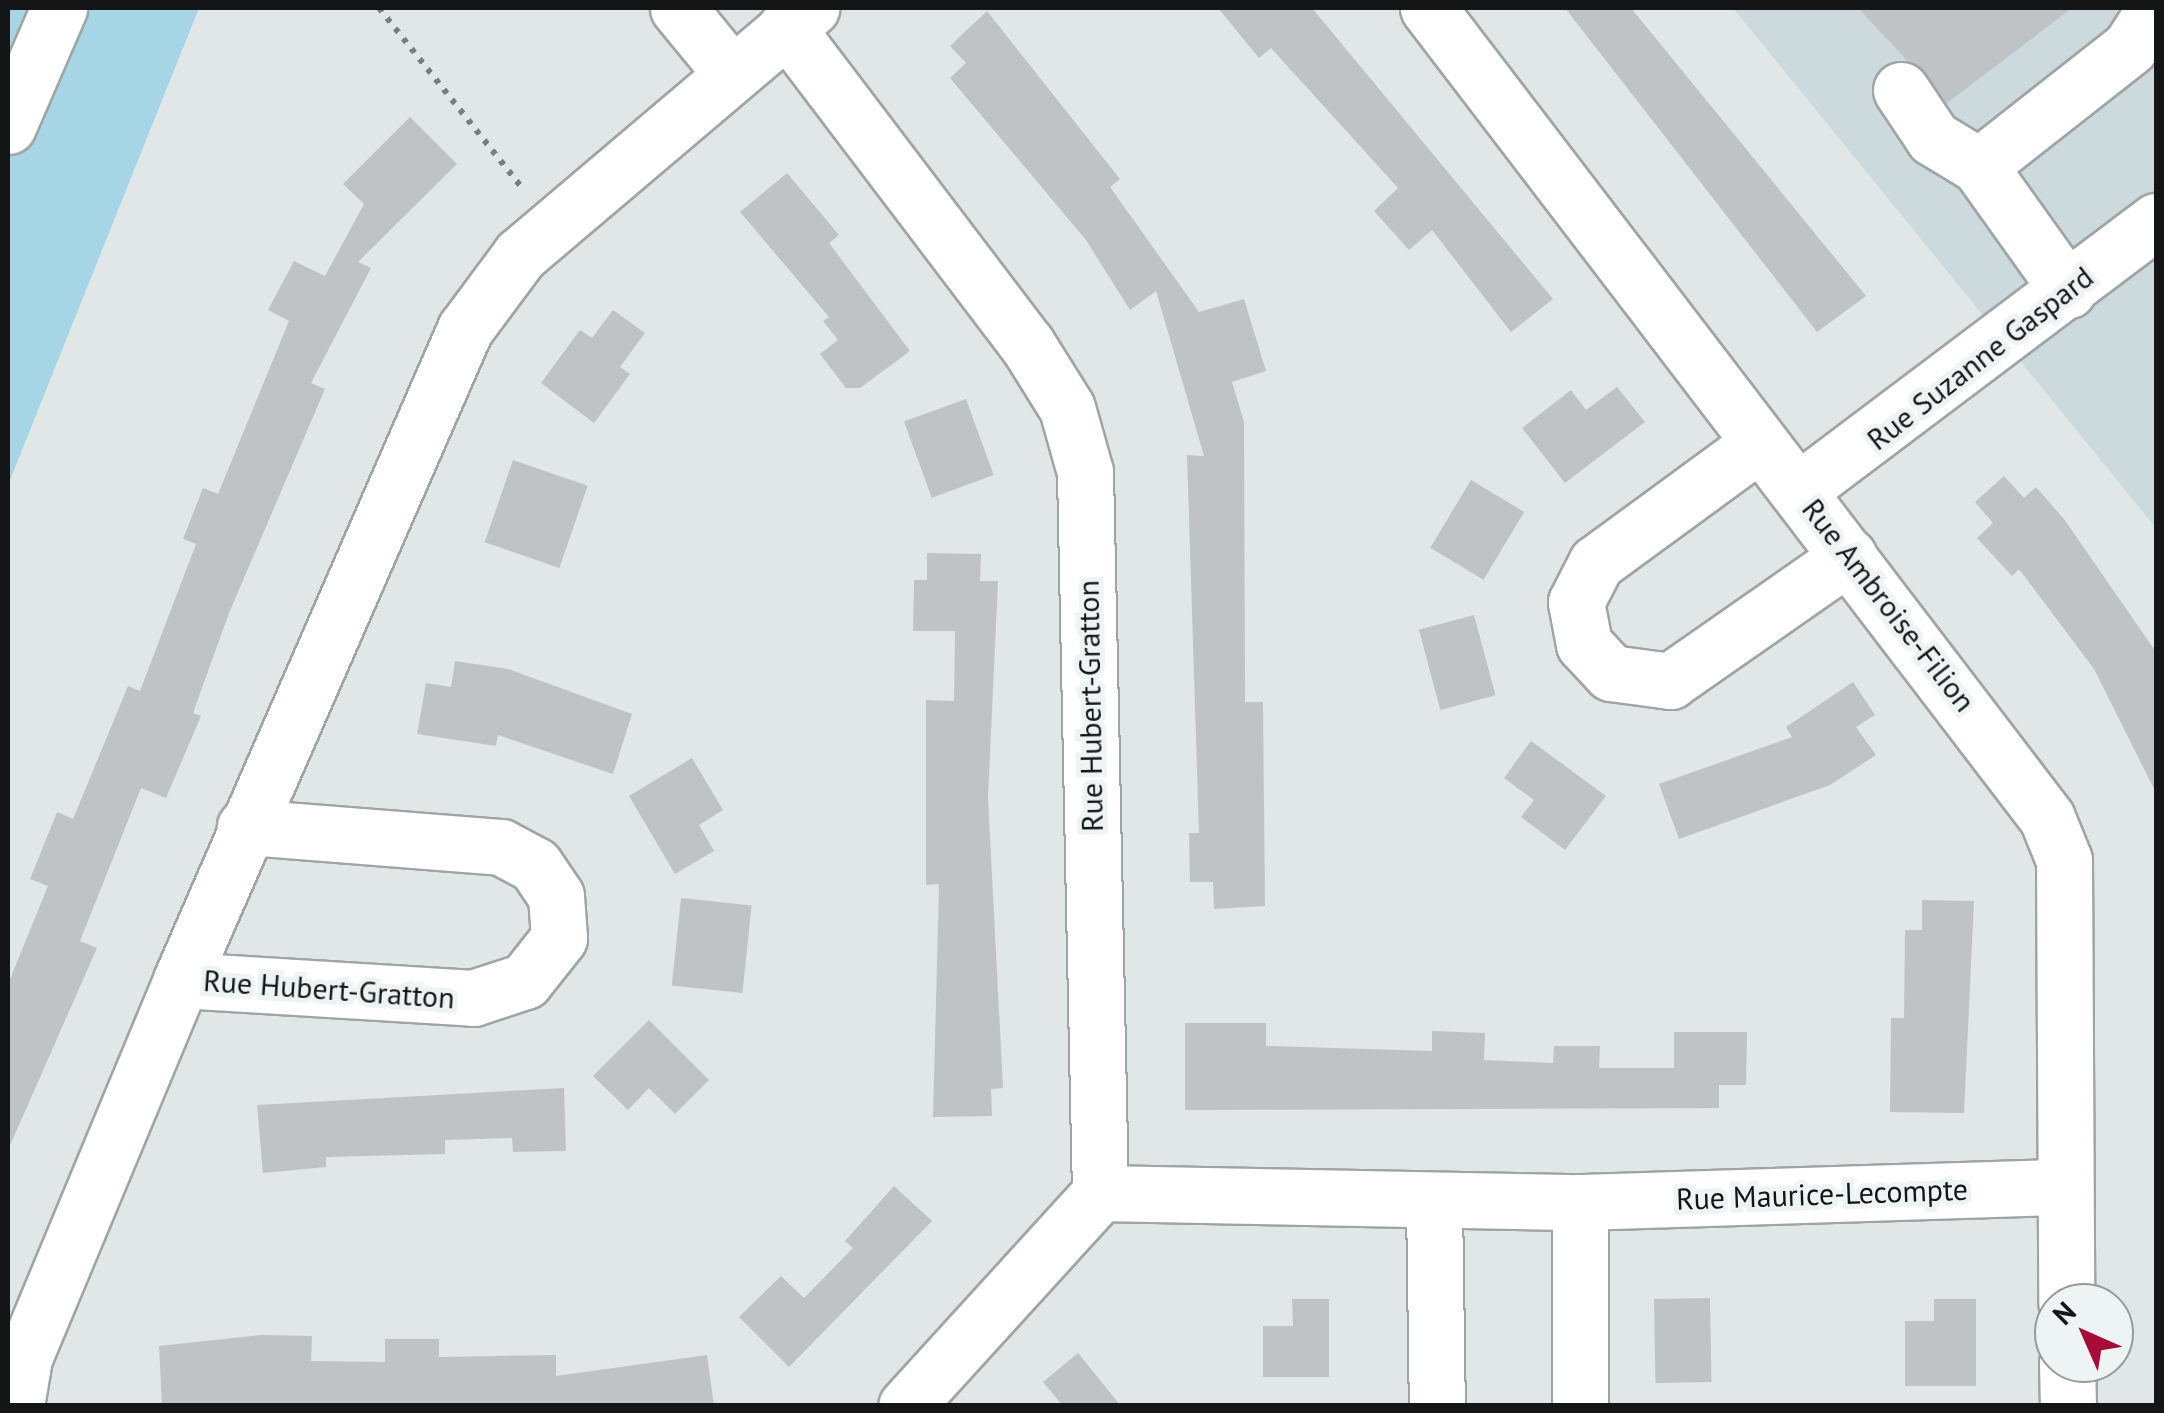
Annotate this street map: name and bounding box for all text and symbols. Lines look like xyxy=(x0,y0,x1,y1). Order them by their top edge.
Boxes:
street label: Rue Suzanne Gaspard xyxy=(1860,259,2100,457)
street label: Rue Ambroise-Filion xyxy=(1794,491,1984,719)
street label: Rue Hubert-Gratton xyxy=(1070,580,1110,832)
street label: Rue Hubert-Gratton xyxy=(202,962,456,1016)
street label: Rue Maurice-Lecompte xyxy=(1675,1171,1969,1217)
north arrow xyxy=(2034,1283,2134,1383)
text: N xyxy=(2044,1293,2083,1332)

